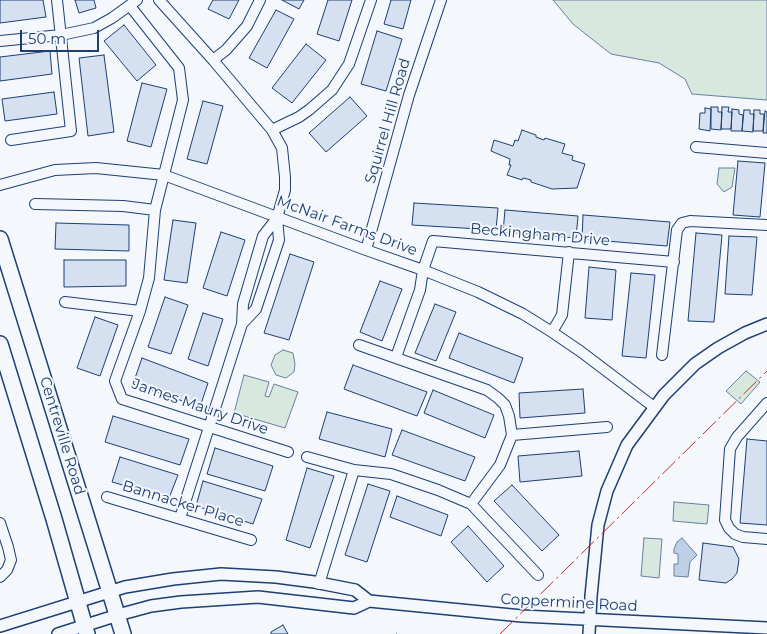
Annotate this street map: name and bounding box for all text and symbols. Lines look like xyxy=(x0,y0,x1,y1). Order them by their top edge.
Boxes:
scale bar xyxy=(22,20,101,52)
text: 50 m xyxy=(28,29,66,48)
street label: Squirrel Hill Road xyxy=(361,56,415,186)
street label: McNair Farms Drive xyxy=(274,192,420,260)
street label: Beckingham Drive xyxy=(469,220,611,250)
street label: Centreville Road xyxy=(35,375,89,497)
street label: James Maury Drive xyxy=(129,375,271,439)
street label: Bannacker Place xyxy=(120,477,246,531)
street label: Coppermine Road xyxy=(500,590,638,616)

